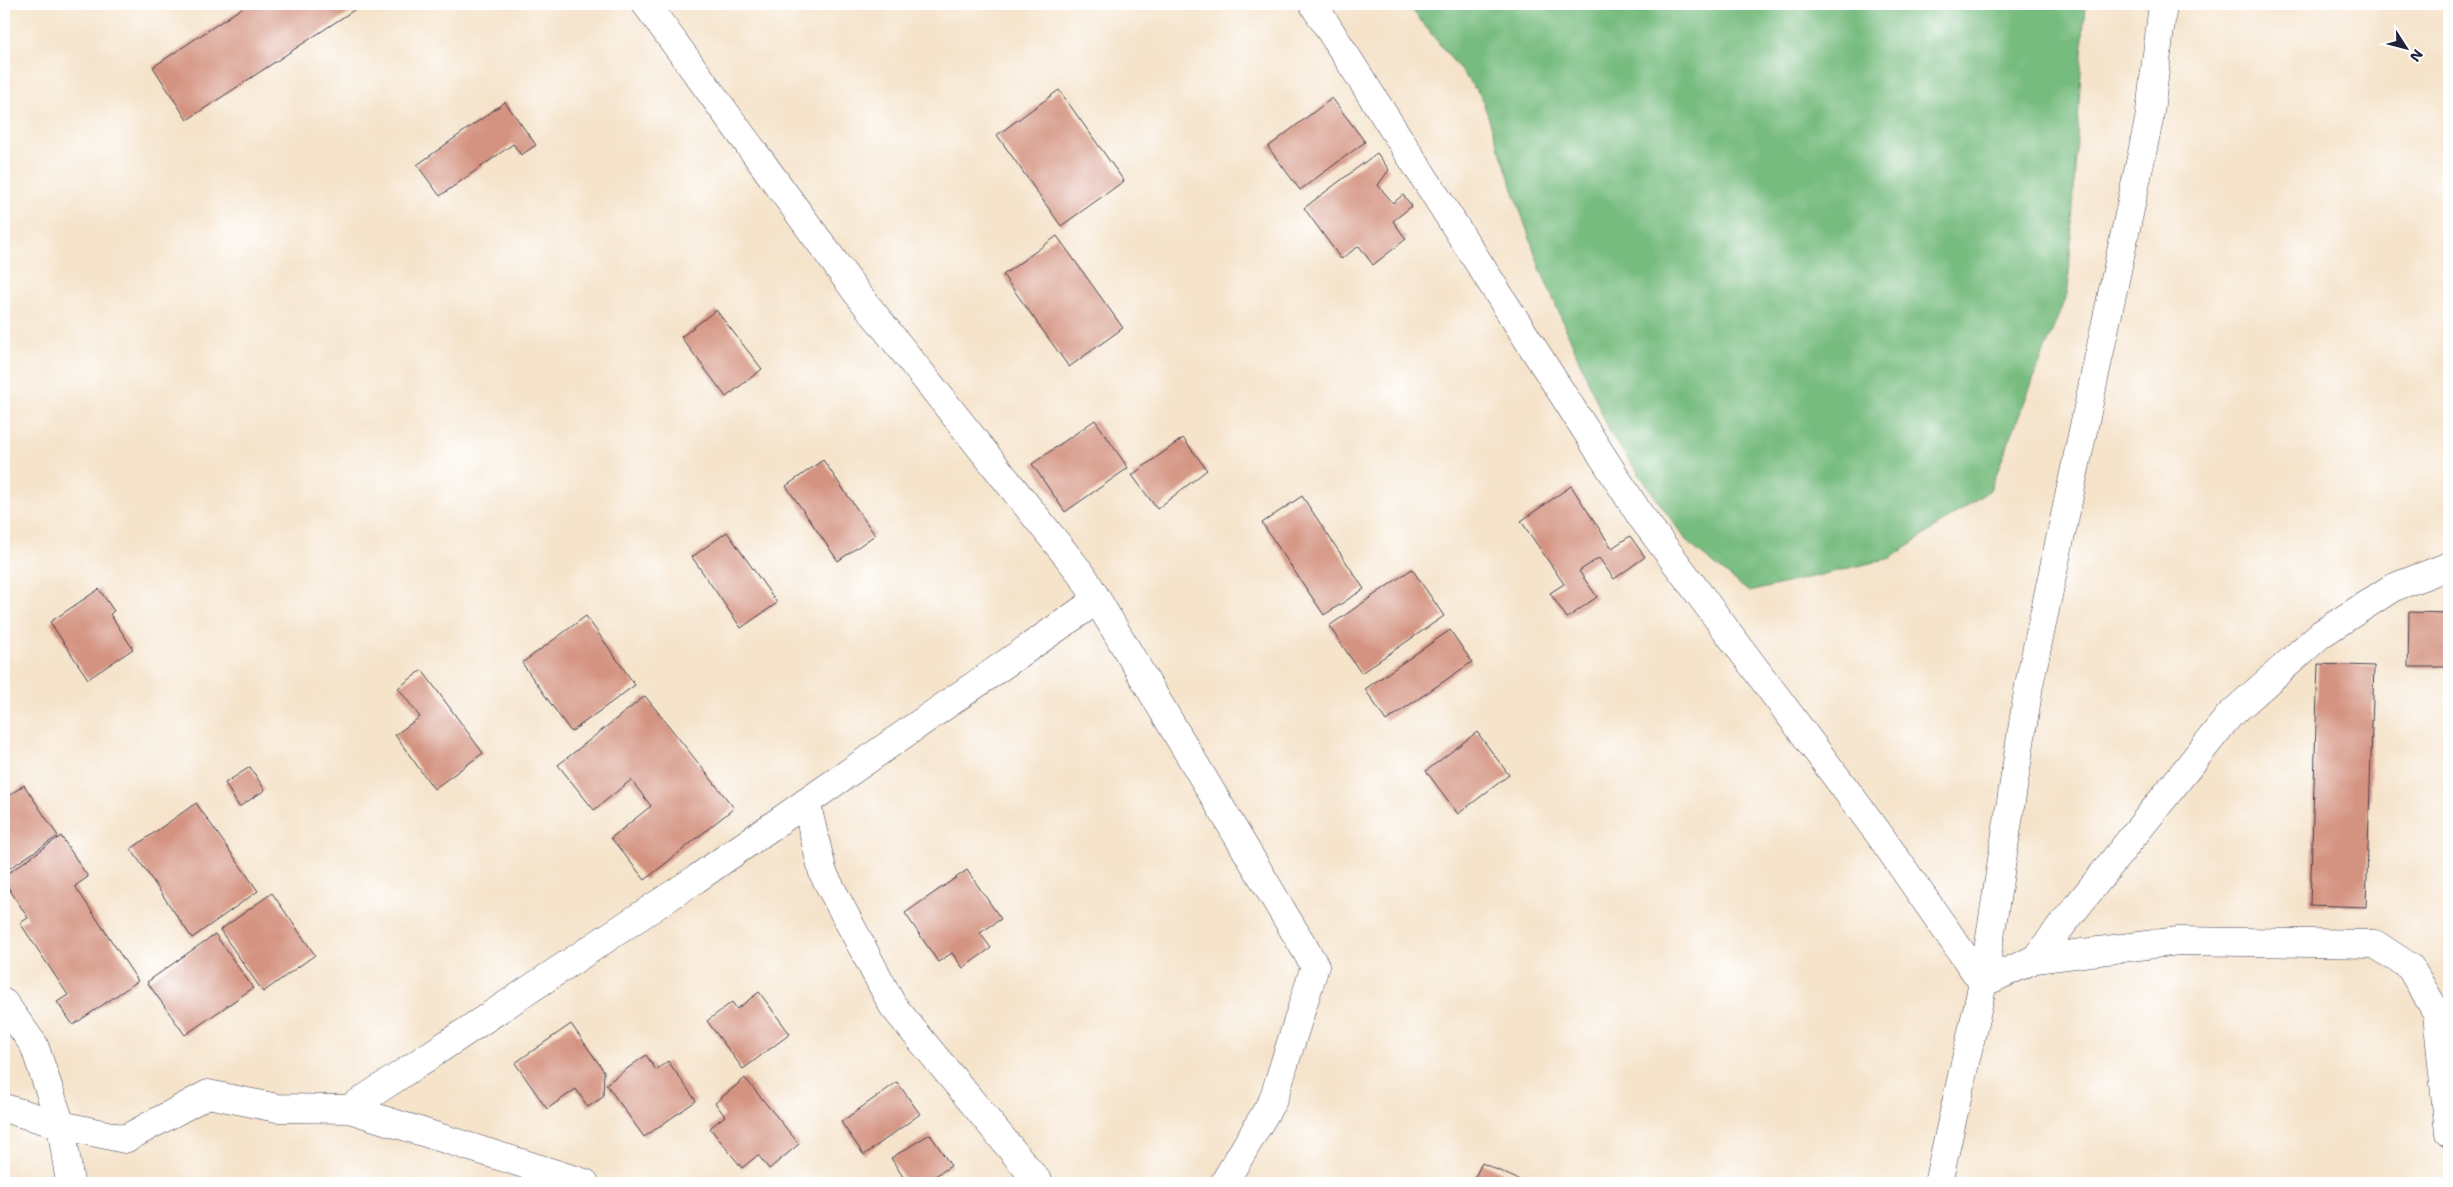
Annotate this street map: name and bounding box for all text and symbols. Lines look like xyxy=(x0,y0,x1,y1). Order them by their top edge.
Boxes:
north arrow xyxy=(2380,22,2430,72)
text: N xyxy=(2406,46,2427,65)

